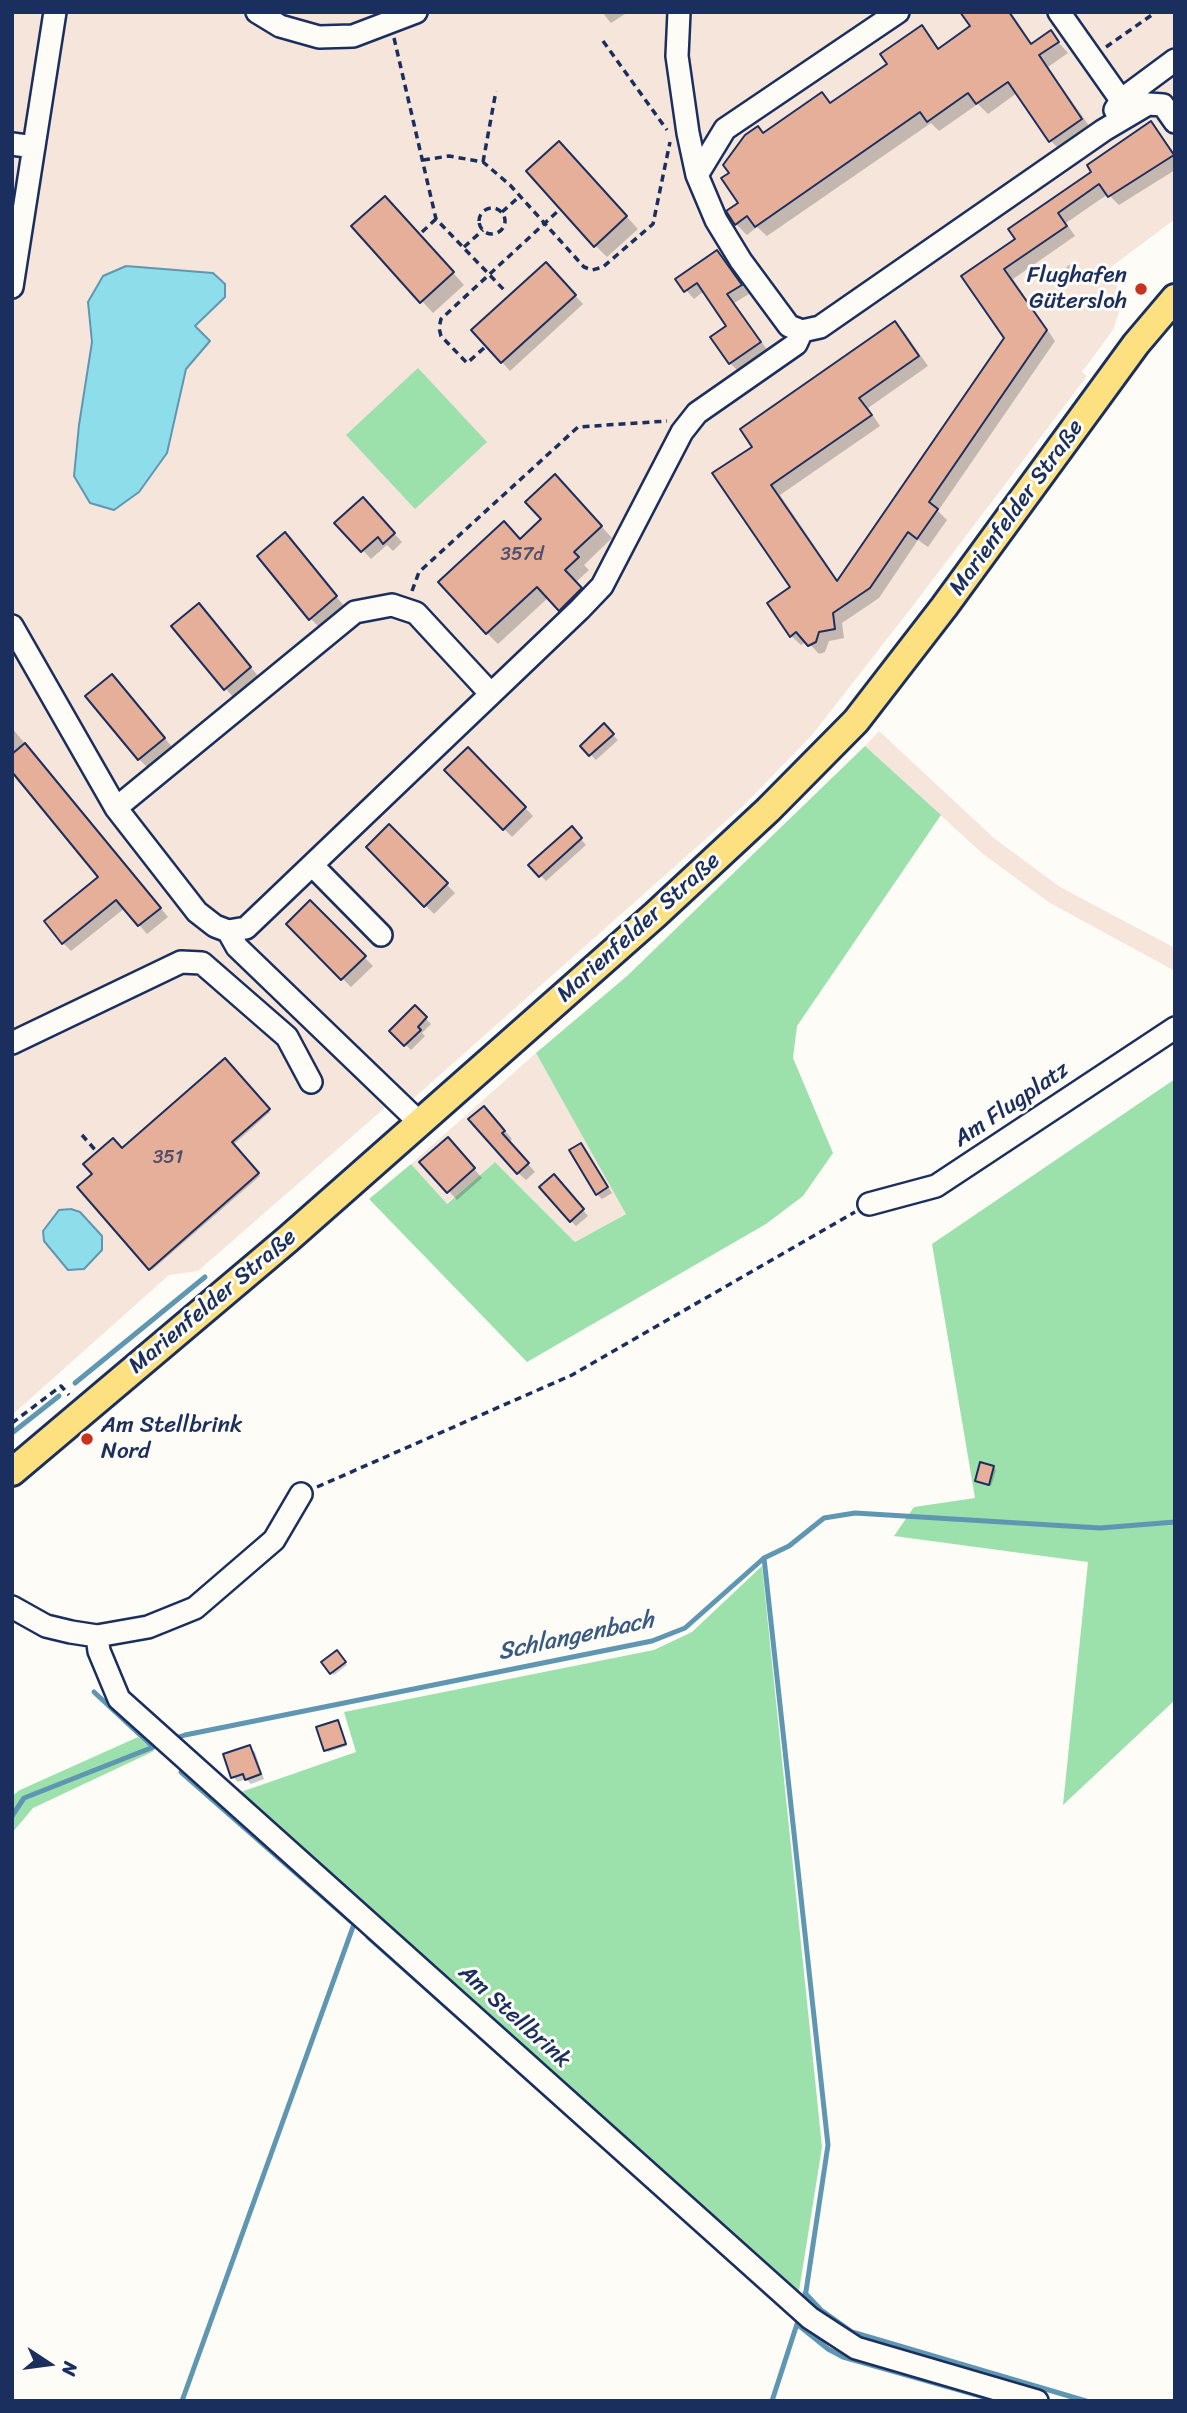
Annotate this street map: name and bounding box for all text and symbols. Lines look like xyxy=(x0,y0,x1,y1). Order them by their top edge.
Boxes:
place label: Flughafen Gütersloh xyxy=(1027,262,1127,316)
marker: Flughafen Gütersloh xyxy=(1133,281,1149,297)
street label: Marienfelder Straße xyxy=(944,415,1090,601)
house number: 357d xyxy=(501,544,543,566)
street label: Marienfelder Straße xyxy=(552,847,726,1009)
street label: Am Flugplatz xyxy=(949,1056,1075,1154)
house number: 351 xyxy=(153,1147,183,1169)
street label: Marienfelder Straße xyxy=(124,1224,302,1380)
place label: Am Stellbrink Nord xyxy=(101,1412,242,1466)
marker: Am Stellbrink Nord xyxy=(79,1431,95,1447)
water label: Schlangenbach xyxy=(495,1606,657,1668)
street label: Am Stellbrink xyxy=(452,1959,576,2075)
north arrow xyxy=(14,2329,84,2399)
text: N xyxy=(52,2359,88,2379)

